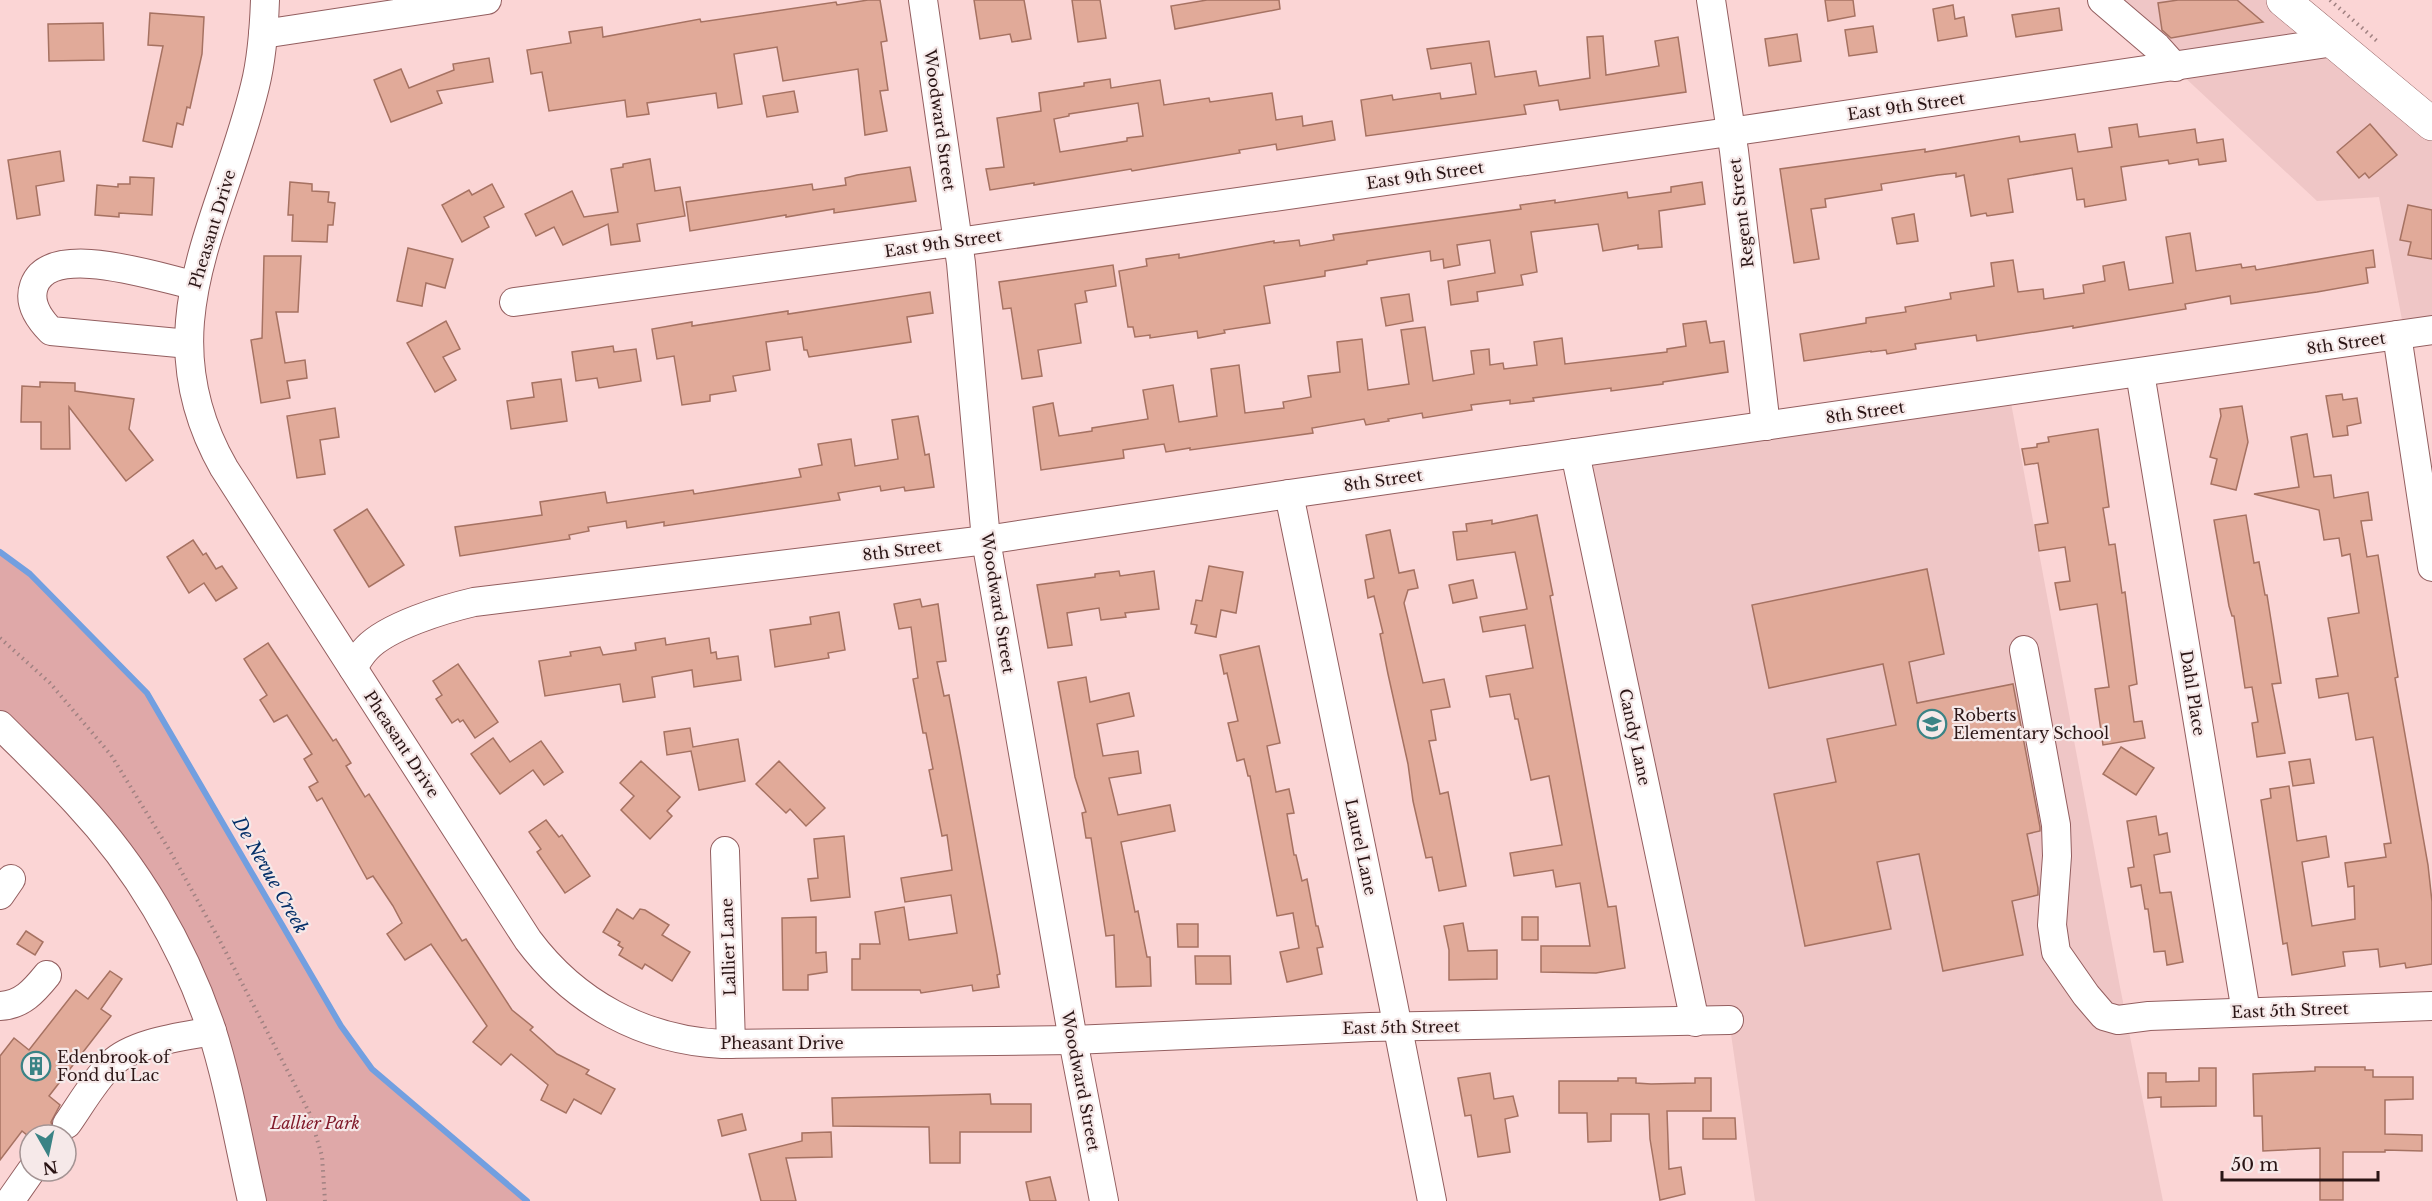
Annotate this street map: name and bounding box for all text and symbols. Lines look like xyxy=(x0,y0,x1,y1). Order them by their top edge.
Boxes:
street label: Woodward Street xyxy=(920,47,960,192)
street label: East 9th Street xyxy=(1846,88,1966,124)
street label: East 9th Street xyxy=(1365,157,1485,193)
street label: Regent Street xyxy=(1724,157,1758,269)
street label: Pheasant Drive xyxy=(184,167,240,291)
street label: East 9th Street xyxy=(883,225,1003,261)
street label: 8th Street xyxy=(2305,328,2387,358)
street label: 8th Street xyxy=(1824,397,1906,427)
street label: 8th Street xyxy=(1342,465,1424,495)
street label: Woodward Street xyxy=(977,530,1019,675)
street label: 8th Street xyxy=(861,535,943,565)
street label: Dahl Place xyxy=(2176,649,2210,737)
street label: Pheasant Drive xyxy=(360,687,444,801)
street label: Candy Lane xyxy=(1615,687,1655,787)
place label: Roberts Elementary School xyxy=(1953,705,2109,743)
school or university icon: Roberts Elementary School xyxy=(1916,708,1948,740)
street label: Laurel Lane xyxy=(1341,797,1381,897)
water label: De Nevue Creek xyxy=(227,812,312,937)
street label: Lallier Lane xyxy=(716,898,740,996)
street label: East 5th Street xyxy=(2231,998,2349,1022)
street label: Woodward Street xyxy=(1057,1008,1104,1153)
street label: East 5th Street xyxy=(1342,1016,1460,1038)
street label: Pheasant Drive xyxy=(720,1033,844,1053)
place label: Edenbrook of Fond du Lac xyxy=(57,1047,172,1085)
building icon: Edenbrook of Fond du Lac xyxy=(20,1050,52,1082)
park label: Lallier Park xyxy=(269,1113,360,1133)
north arrow xyxy=(18,1123,78,1183)
scale bar xyxy=(2222,1144,2378,1182)
text: 50 m xyxy=(2231,1154,2279,1176)
text: N xyxy=(41,1157,59,1179)

